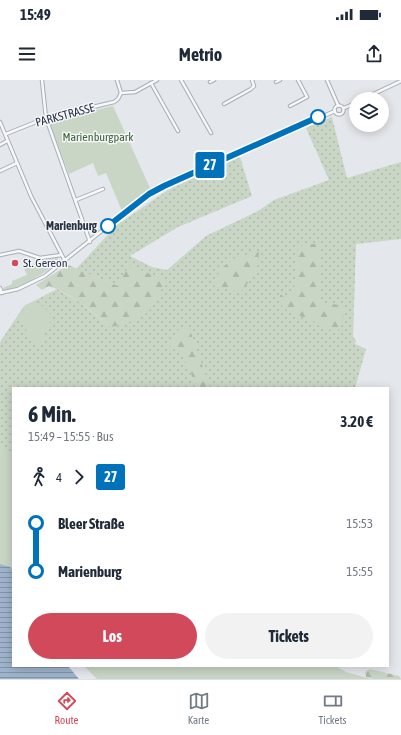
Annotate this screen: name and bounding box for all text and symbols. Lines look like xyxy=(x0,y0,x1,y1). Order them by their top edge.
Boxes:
text: 15:49 xyxy=(20,6,51,23)
icon: menu xyxy=(16,43,38,65)
icon: share xyxy=(363,43,385,65)
text: Metrio xyxy=(179,44,222,65)
map controls xyxy=(349,92,389,132)
button: layers xyxy=(349,92,389,132)
street label: PARKSTRASSE xyxy=(34,100,96,130)
unlabelled marker xyxy=(310,109,326,125)
park label: Marienburgpark xyxy=(62,130,134,144)
line badge: 27 xyxy=(192,152,228,178)
text: 27 xyxy=(203,157,217,173)
marker: Marienburg xyxy=(100,218,116,234)
place label: Marienburg xyxy=(46,219,98,233)
place label: St. Gereon xyxy=(23,256,67,270)
marker: St. Gereon xyxy=(10,258,20,268)
text: 6 Min. xyxy=(28,401,76,427)
text: 3.20 € xyxy=(340,413,373,430)
text: 15:49 – 15:55 · Bus xyxy=(28,429,114,444)
icon: walk xyxy=(28,466,50,488)
icon: forward xyxy=(68,466,90,488)
text: 27 xyxy=(104,469,117,485)
text: 4 xyxy=(56,470,62,485)
text: Bleer Straße xyxy=(58,515,125,532)
text: 15:53 xyxy=(346,516,373,531)
text: Marienburg xyxy=(58,563,122,580)
text: 15:55 xyxy=(346,564,373,579)
button: Los xyxy=(28,613,197,659)
button: Tickets xyxy=(205,613,373,659)
tab: Route xyxy=(55,690,79,726)
tab: Karte xyxy=(188,690,210,726)
tab: Tickets xyxy=(319,690,346,726)

